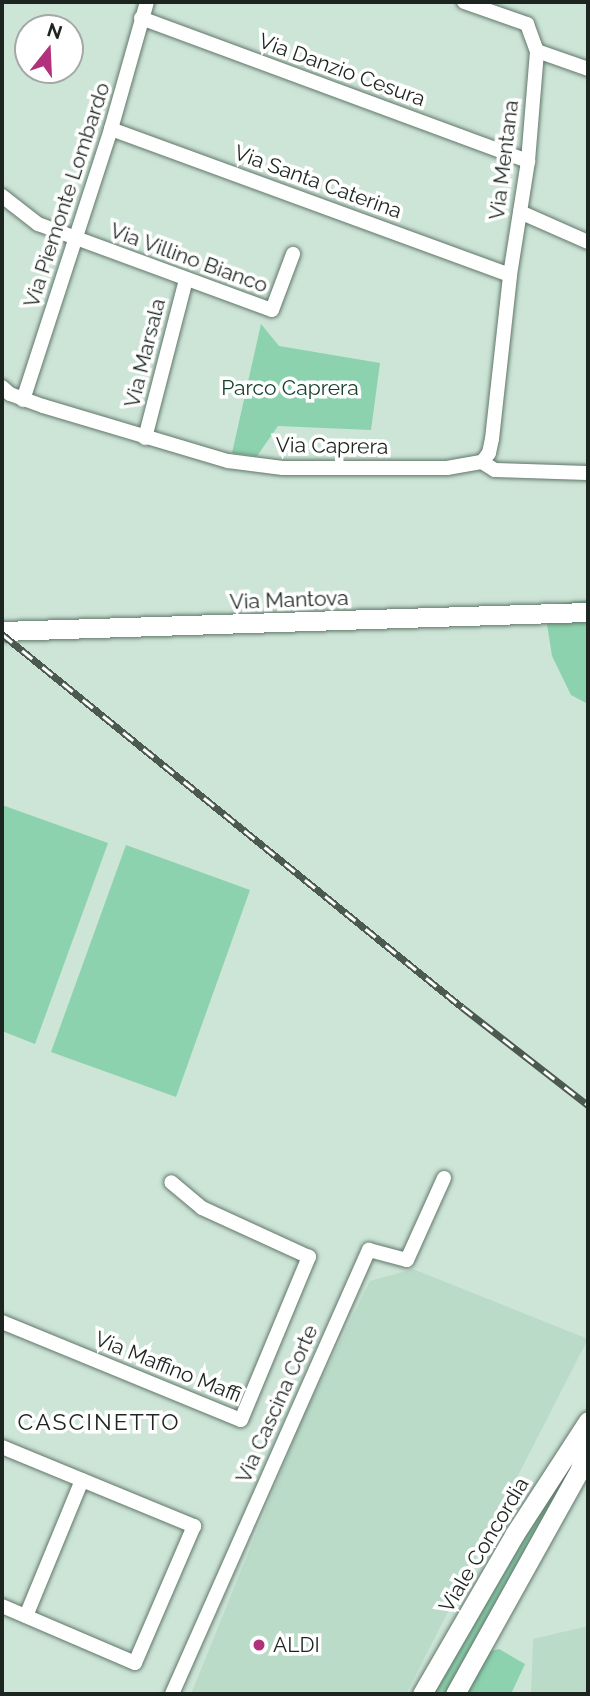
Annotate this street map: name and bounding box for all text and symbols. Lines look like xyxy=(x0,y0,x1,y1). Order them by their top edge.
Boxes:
north arrow xyxy=(14,14,84,84)
text: N xyxy=(45,18,65,44)
street label: Via Danzio Cesura xyxy=(255,28,429,112)
street label: Via Piemonte Lombardo xyxy=(19,79,115,311)
street label: Via Mentana xyxy=(484,99,524,221)
street label: Via Santa Caterina xyxy=(231,140,405,224)
street label: Via Villino Bianco xyxy=(106,218,272,298)
street label: Via Marsala xyxy=(119,296,171,410)
park label: Parco Caprera xyxy=(221,375,359,401)
street label: Via Caprera xyxy=(276,432,388,460)
street label: Via Mantova xyxy=(229,585,349,615)
street label: Via Cascina Corte xyxy=(231,1321,323,1487)
street label: Via Maffino Maffi xyxy=(91,1326,245,1408)
district label: CASCINETTO xyxy=(19,1408,179,1436)
street label: Viale Concordia xyxy=(434,1473,534,1617)
place label: ALDI xyxy=(273,1632,320,1658)
marker: ALDI xyxy=(251,1637,267,1653)

